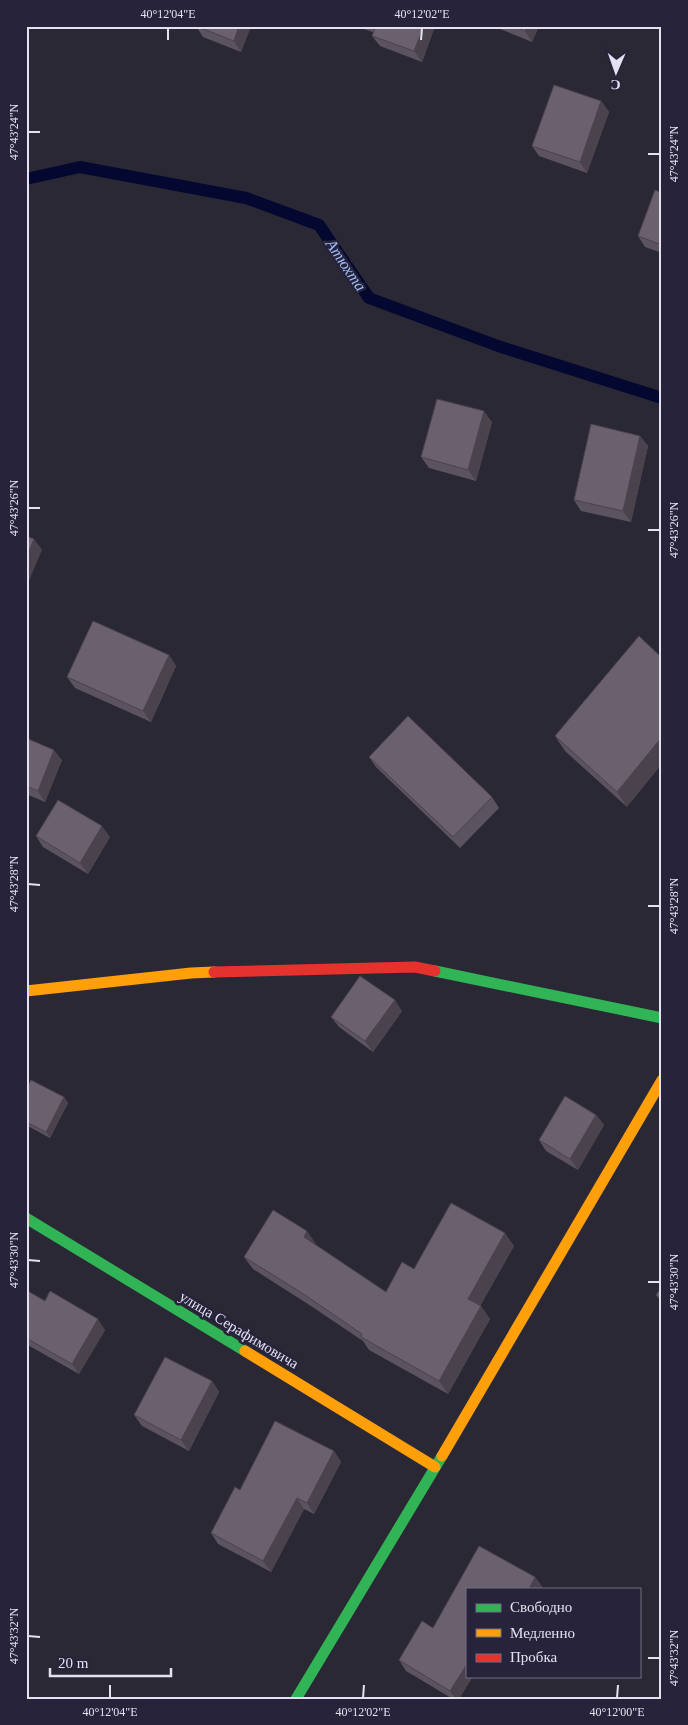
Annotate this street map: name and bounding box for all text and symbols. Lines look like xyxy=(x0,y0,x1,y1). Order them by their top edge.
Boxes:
text: 40°12'04"E xyxy=(140,7,196,21)
text: 40°12'02"E xyxy=(394,7,450,21)
north arrow xyxy=(590,48,640,98)
text: С xyxy=(610,77,621,92)
text: 47°43'24"N xyxy=(7,103,21,160)
text: 47°43'24"N xyxy=(667,125,681,182)
water label: Атюхта xyxy=(322,235,369,294)
text: 47°43'26"N xyxy=(7,479,21,536)
text: 47°43'26"N xyxy=(667,501,681,558)
text: 47°43'28"N xyxy=(7,855,21,912)
text: 47°43'28"N xyxy=(667,877,681,934)
text: 47°43'30"N xyxy=(7,1231,21,1288)
text: 47°43'30"N xyxy=(667,1253,681,1310)
street label: улица Серафимовича xyxy=(177,1288,302,1372)
legend xyxy=(466,1588,640,1678)
text: Свободно xyxy=(510,1599,572,1615)
text: 47°43'32"N xyxy=(7,1607,21,1664)
text: Медленно xyxy=(510,1625,575,1641)
text: 47°43'32"N xyxy=(667,1629,681,1686)
scale bar xyxy=(50,1645,171,1677)
text: Пробка xyxy=(510,1649,558,1665)
text: 20 m xyxy=(58,1655,89,1671)
text: 40°12'04"E xyxy=(82,1705,138,1719)
text: 40°12'02"E xyxy=(335,1705,391,1719)
text: 40°12'00"E xyxy=(589,1705,645,1719)

